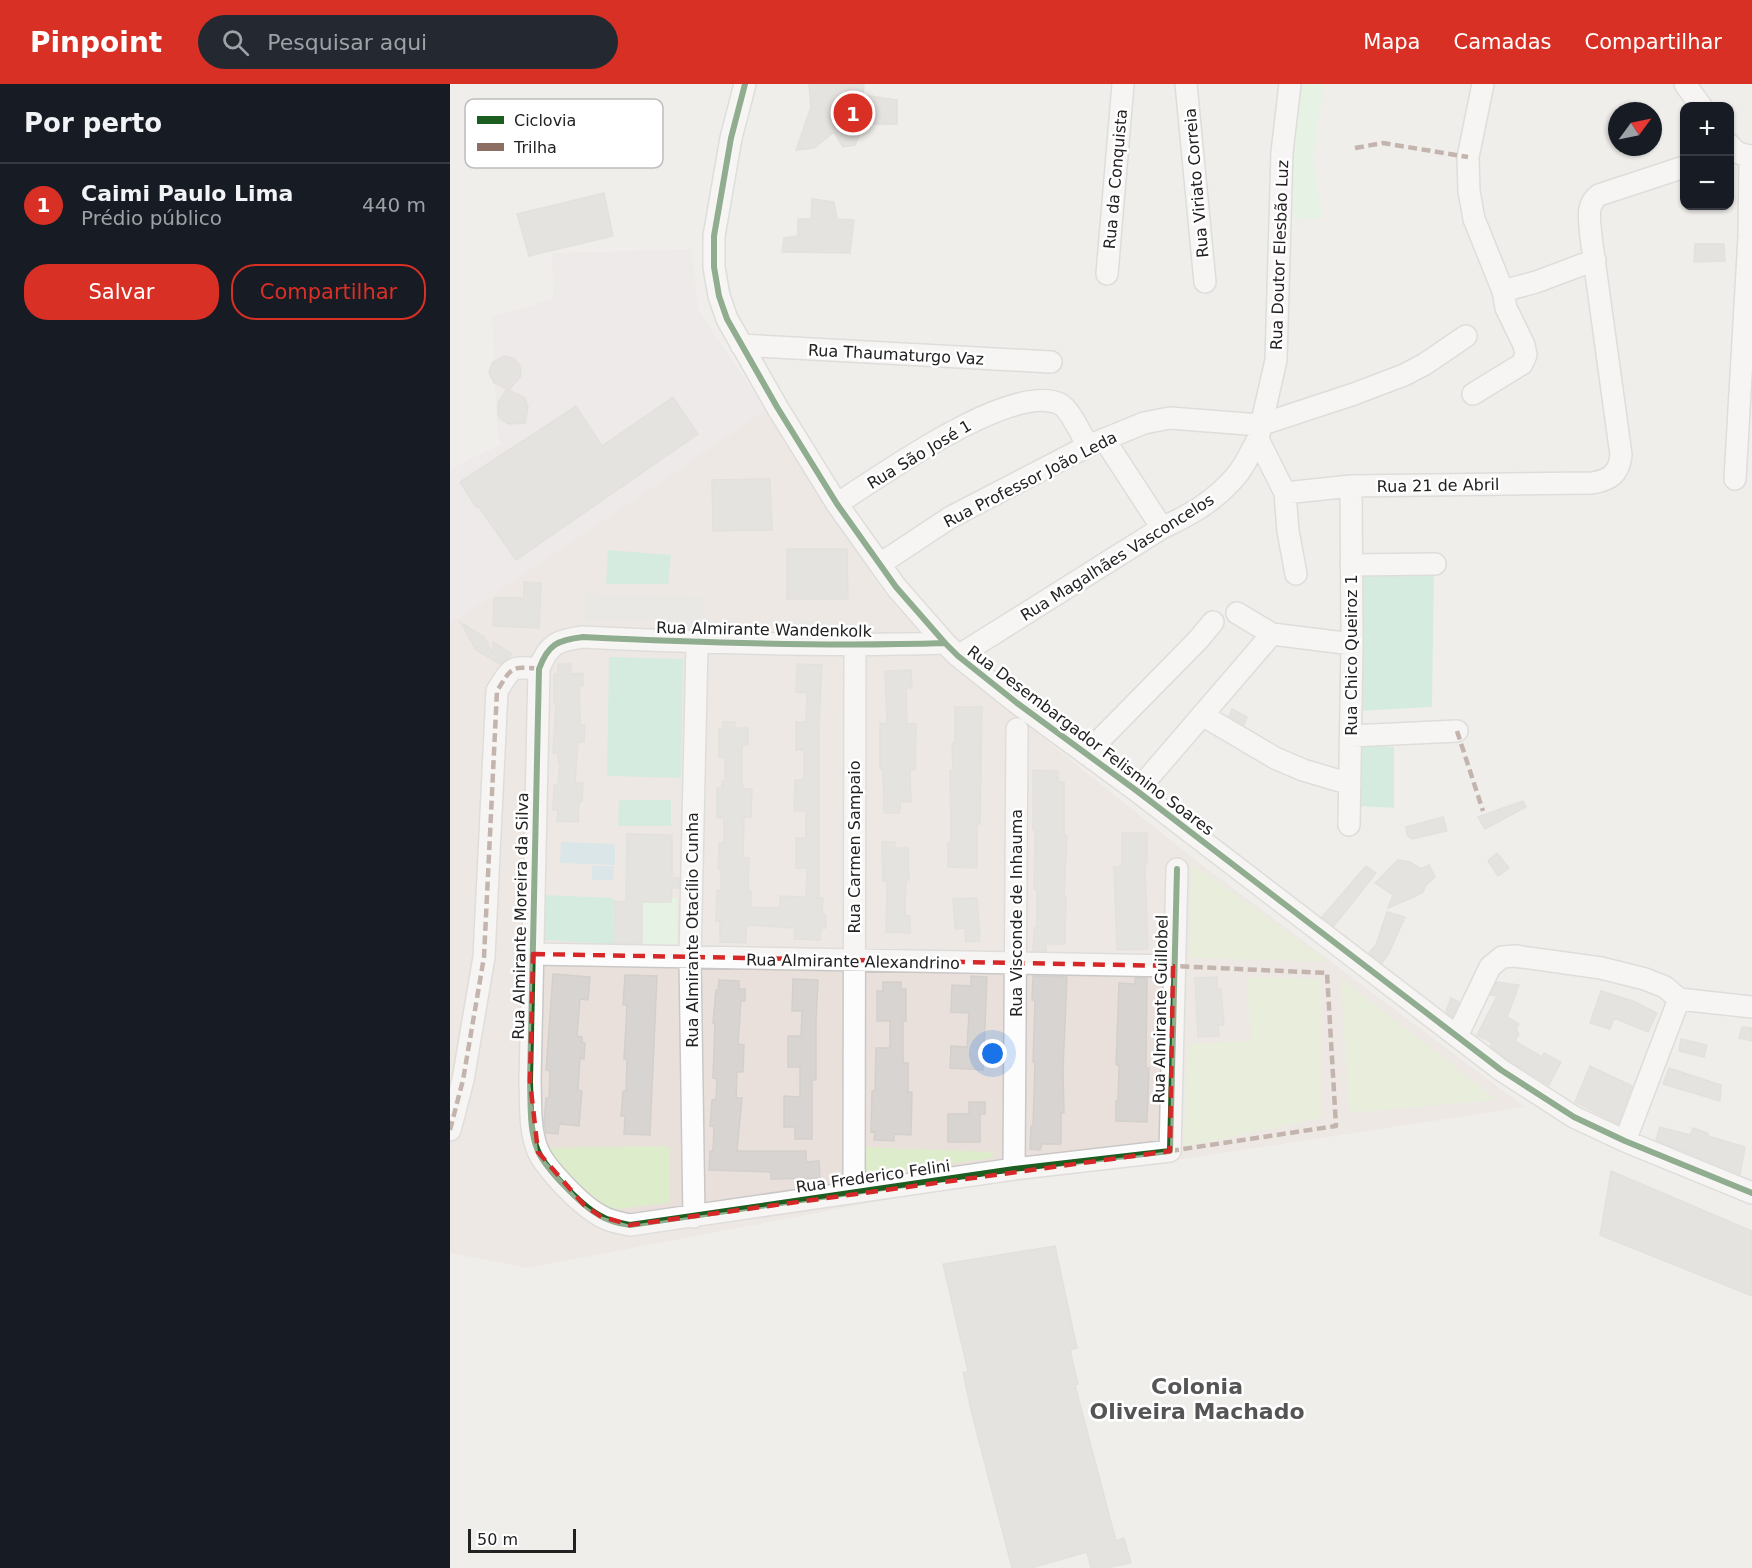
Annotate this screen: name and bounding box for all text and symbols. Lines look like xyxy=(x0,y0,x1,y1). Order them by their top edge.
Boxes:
search box xyxy=(198,15,618,69)
text: Pinpoint xyxy=(30,26,162,59)
icon: search xyxy=(219,26,252,59)
text: Pesquisar aqui xyxy=(267,30,427,55)
text: Mapa xyxy=(1363,30,1420,54)
text: Camadas xyxy=(1453,30,1551,54)
text: Compartilhar xyxy=(1584,30,1722,54)
pin: 1 xyxy=(834,90,872,135)
legend xyxy=(465,99,663,168)
north arrow xyxy=(1608,102,1662,156)
map controls xyxy=(1680,102,1734,210)
button: + xyxy=(1680,102,1734,156)
street label: Rua Viriato Correia xyxy=(1180,107,1212,259)
text: Por perto xyxy=(24,108,162,138)
street label: Rua da Conquista xyxy=(1100,108,1131,250)
text: Ciclovia xyxy=(514,111,576,130)
text: Trilha xyxy=(513,138,557,157)
button: − xyxy=(1680,156,1734,210)
street label: Rua Doutor Elesbão Luz xyxy=(1267,160,1292,350)
text: Caimi Paulo Lima xyxy=(81,181,293,206)
text: 1 xyxy=(37,193,50,217)
text: 440 m xyxy=(362,193,426,217)
text: Prédio público xyxy=(81,206,222,230)
button: Salvar xyxy=(24,264,219,320)
button: Compartilhar xyxy=(231,264,426,320)
street label: Rua Thaumaturgo Vaz xyxy=(807,340,985,369)
street label: Rua São José 1 xyxy=(864,416,975,493)
street label: Rua Professor João Leda xyxy=(940,427,1120,532)
street label: Rua 21 de Abril xyxy=(1377,475,1499,496)
street label: Rua Magalhães Vasconcelos xyxy=(1017,490,1217,625)
street label: Rua Chico Queiroz 1 xyxy=(1342,574,1361,736)
street label: Rua Almirante Wandenkolk xyxy=(656,618,873,641)
street label: Rua Desembargador Felismino Soares xyxy=(964,641,1218,839)
street label: Rua Carmen Sampaio xyxy=(845,760,864,934)
street label: Rua Almirante Moreira da Silva xyxy=(509,792,532,1040)
street label: Rua Visconde de Inhauma xyxy=(1007,809,1026,1017)
street label: Rua Almirante Otacílio Cunha xyxy=(683,812,702,1048)
street label: Rua Almirante Guillobel xyxy=(1149,915,1172,1104)
street label: Rua Almirante Alexandrino xyxy=(746,950,960,973)
your location xyxy=(978,1039,1007,1068)
street label: Rua Frederico Felini xyxy=(795,1156,952,1197)
district label: Colonia Oliveira Machado xyxy=(1089,1374,1305,1424)
scale bar xyxy=(468,1526,576,1554)
text: 50 m xyxy=(477,1530,518,1549)

